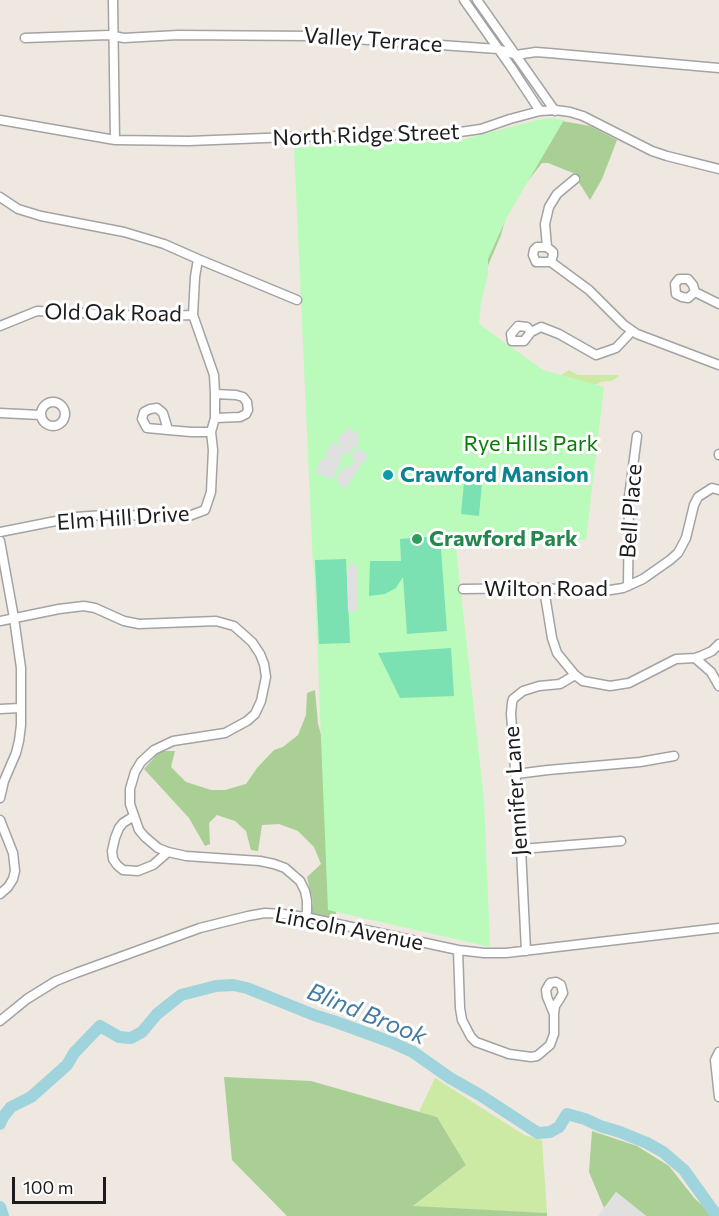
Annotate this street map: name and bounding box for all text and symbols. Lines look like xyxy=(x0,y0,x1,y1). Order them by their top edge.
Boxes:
street label: Valley Terrace xyxy=(303,22,443,58)
street label: North Ridge Street xyxy=(272,119,460,151)
street label: Old Oak Road xyxy=(44,299,182,327)
park label: Rye Hills Park xyxy=(464,431,598,457)
place label: Crawford Mansion xyxy=(400,462,589,488)
street label: Bell Place xyxy=(615,463,647,559)
marker: Crawford Mansion xyxy=(381,468,395,482)
street label: Elm Hill Drive xyxy=(56,500,190,536)
place label: Crawford Park xyxy=(429,526,578,552)
marker: Crawford Park xyxy=(410,532,424,546)
street label: Wilton Road xyxy=(484,576,608,602)
street label: Jennifer Lane xyxy=(498,725,534,857)
street label: Lincoln Avenue xyxy=(273,902,425,956)
water label: Blind Brook xyxy=(303,977,431,1051)
scale bar xyxy=(15,1165,110,1203)
text: 100 m xyxy=(23,1176,73,1198)

